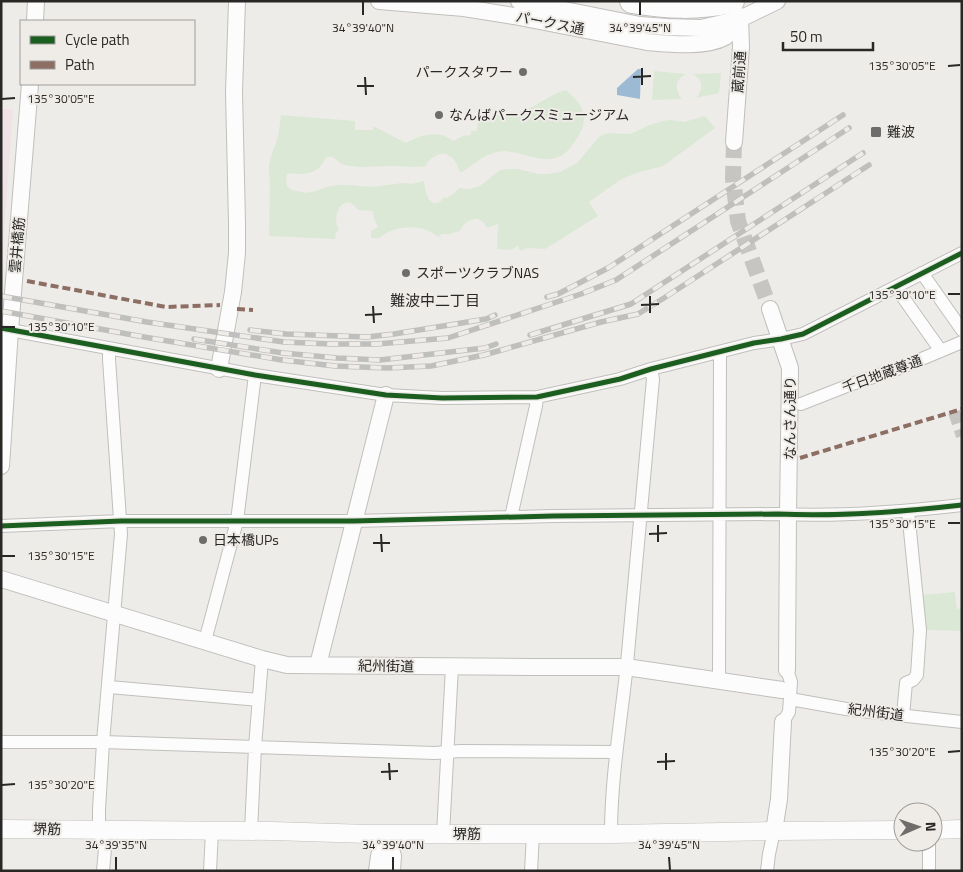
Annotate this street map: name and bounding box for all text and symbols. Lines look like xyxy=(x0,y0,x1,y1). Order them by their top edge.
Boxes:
street label: パークス通 xyxy=(514,6,586,39)
text: 34°39'40"N xyxy=(332,18,394,37)
text: 34°39'45"N xyxy=(609,18,671,37)
legend xyxy=(20,20,195,85)
scale bar xyxy=(783,20,873,52)
text: 50 m xyxy=(790,25,823,48)
text: Cycle path xyxy=(65,28,130,51)
street label: 蔵前通 xyxy=(727,50,750,94)
text: Path xyxy=(65,53,95,76)
text: 135°30'05"E xyxy=(868,56,936,75)
place label: パークスタワー xyxy=(415,61,513,82)
marker: パークスタワー xyxy=(517,66,529,78)
text: 135°30'05"E xyxy=(27,89,95,108)
place label: なんばパークスミュージアム xyxy=(449,104,629,125)
marker: なんばパークスミュージアム xyxy=(433,109,445,121)
place label: 難波 xyxy=(887,121,915,142)
marker: 難波 xyxy=(869,125,883,139)
street label: 雲井橋筋 xyxy=(4,216,29,274)
place label: スポーツクラブNAS xyxy=(416,262,539,283)
marker: スポーツクラブNAS xyxy=(400,267,412,279)
text: 135°30'10"E xyxy=(868,285,936,304)
district label: 難波中二丁目 xyxy=(390,289,480,312)
text: 135°30'10"E xyxy=(27,317,95,336)
street label: 千日地蔵尊通 xyxy=(839,349,925,398)
street label: なんさん通り xyxy=(779,376,800,460)
text: 135°30'15"E xyxy=(868,514,936,533)
place label: 日本橋UPs xyxy=(213,529,279,550)
marker: 日本橋UPs xyxy=(197,534,209,546)
text: 135°30'15"E xyxy=(27,546,95,565)
street label: 紀州街道 xyxy=(358,655,414,676)
street label: 紀州街道 xyxy=(847,698,905,725)
text: 135°30'20"E xyxy=(868,742,936,761)
text: 135°30'20"E xyxy=(27,775,95,794)
north arrow xyxy=(893,802,943,852)
street label: 堺筋 xyxy=(33,818,61,839)
text: N xyxy=(921,821,942,832)
street label: 堺筋 xyxy=(453,823,481,844)
text: 34°39'35"N xyxy=(85,835,147,854)
text: 34°39'40"N xyxy=(362,835,424,854)
text: 34°39'45"N xyxy=(638,835,700,854)

